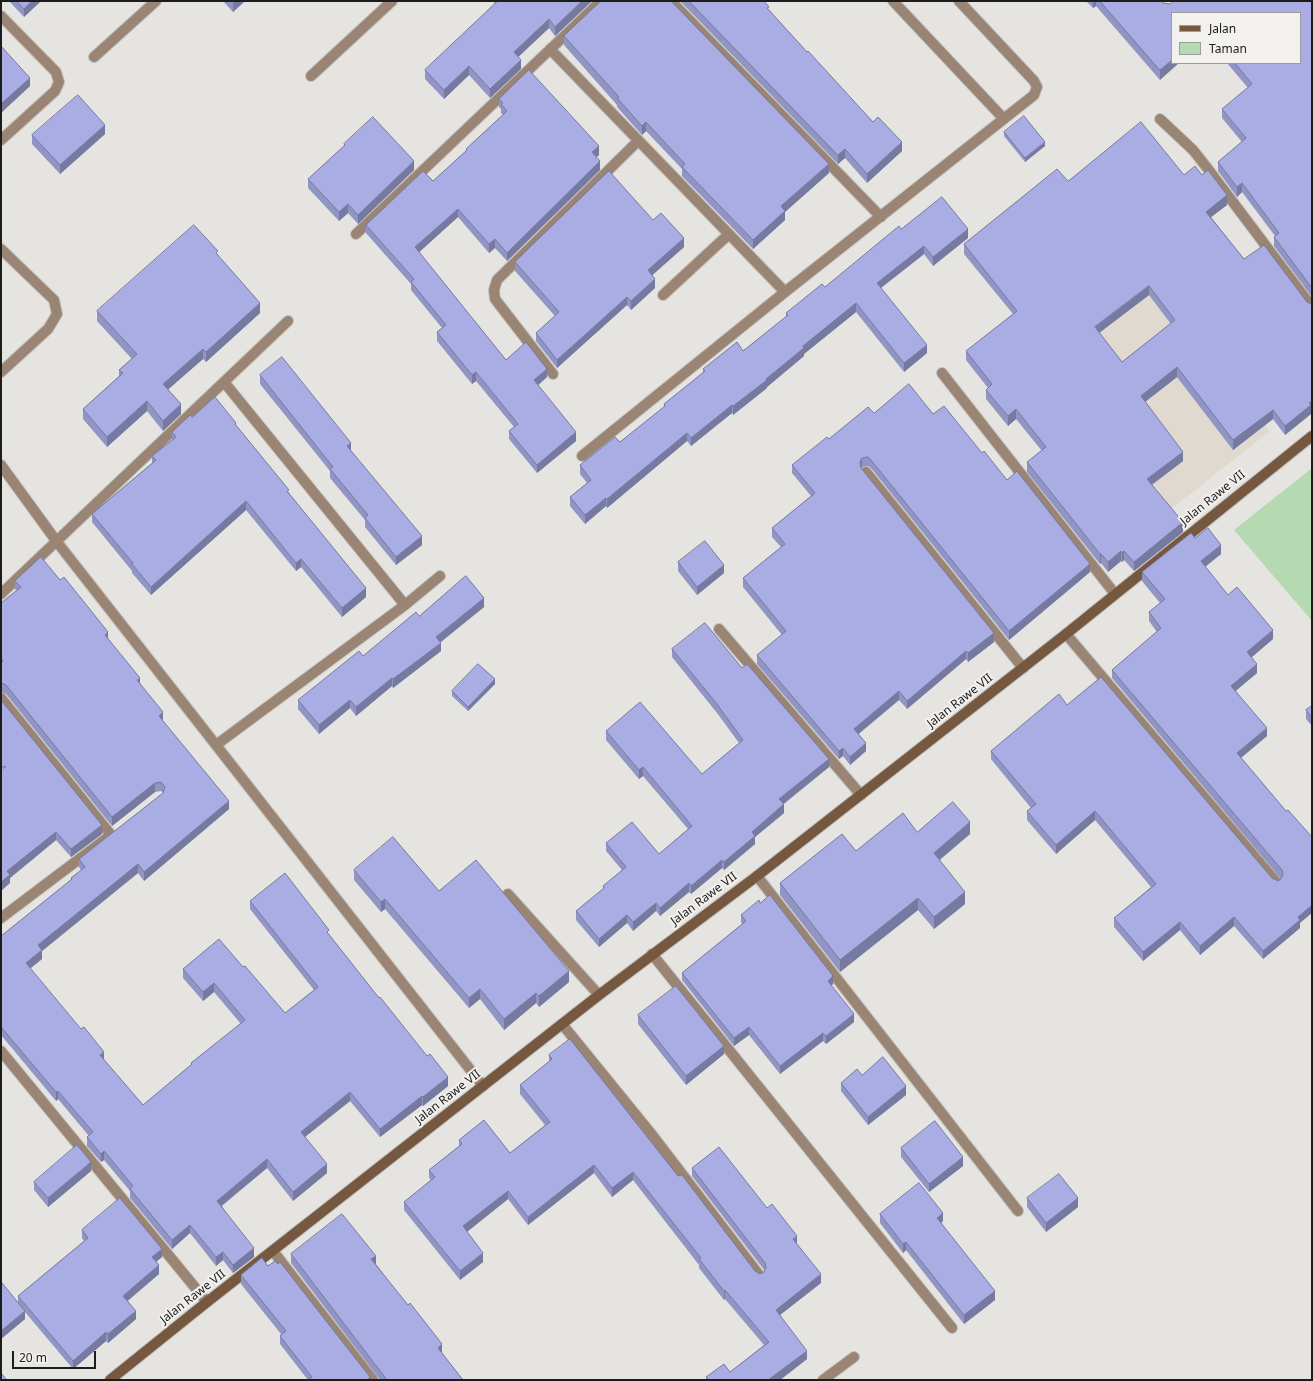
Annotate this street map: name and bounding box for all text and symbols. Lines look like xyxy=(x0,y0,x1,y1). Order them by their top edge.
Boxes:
legend xyxy=(1171,12,1301,64)
text: Jalan xyxy=(1209,20,1236,37)
text: Taman xyxy=(1209,40,1247,57)
street label: Jalan Rawe VII xyxy=(1178,467,1248,529)
street label: Jalan Rawe VII xyxy=(924,671,996,731)
street label: Jalan Rawe VII xyxy=(668,869,740,929)
street label: Jalan Rawe VII xyxy=(412,1067,484,1127)
street label: Jalan Rawe VII xyxy=(157,1267,229,1327)
scale bar xyxy=(14,1343,98,1369)
text: 20 m xyxy=(19,1349,47,1366)

